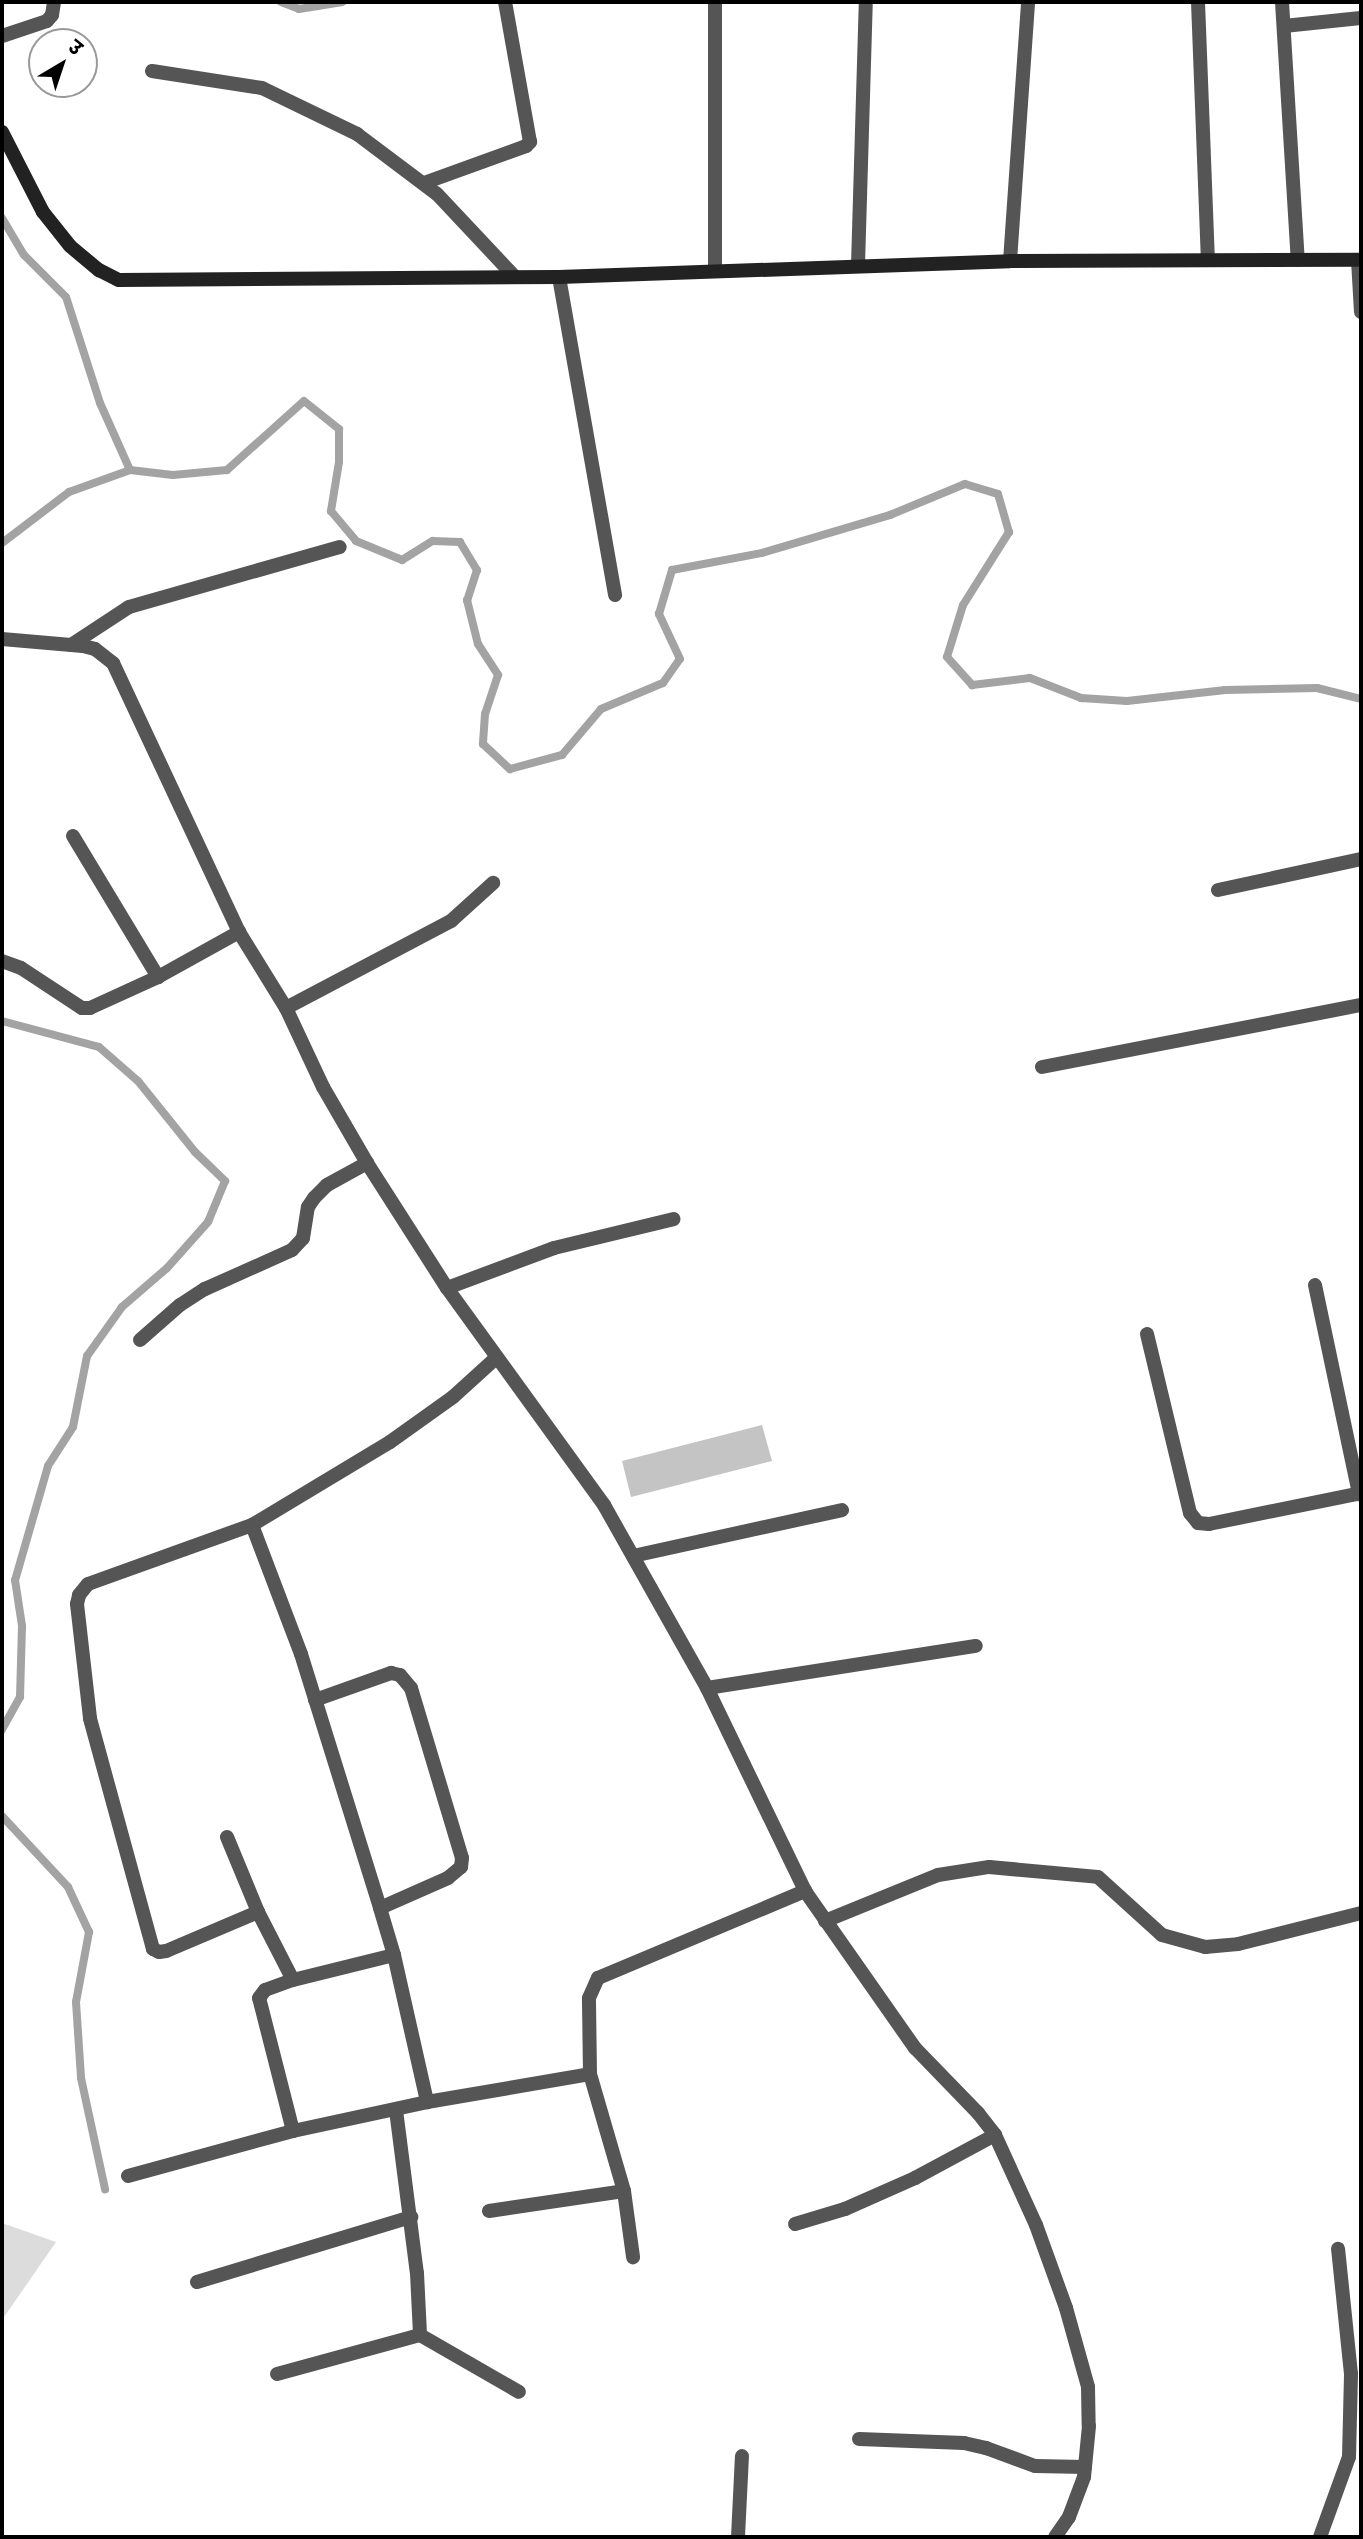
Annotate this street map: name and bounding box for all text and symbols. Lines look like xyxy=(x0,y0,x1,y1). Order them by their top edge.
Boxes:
north arrow xyxy=(28,28,98,98)
text: उ xyxy=(63,34,88,62)

